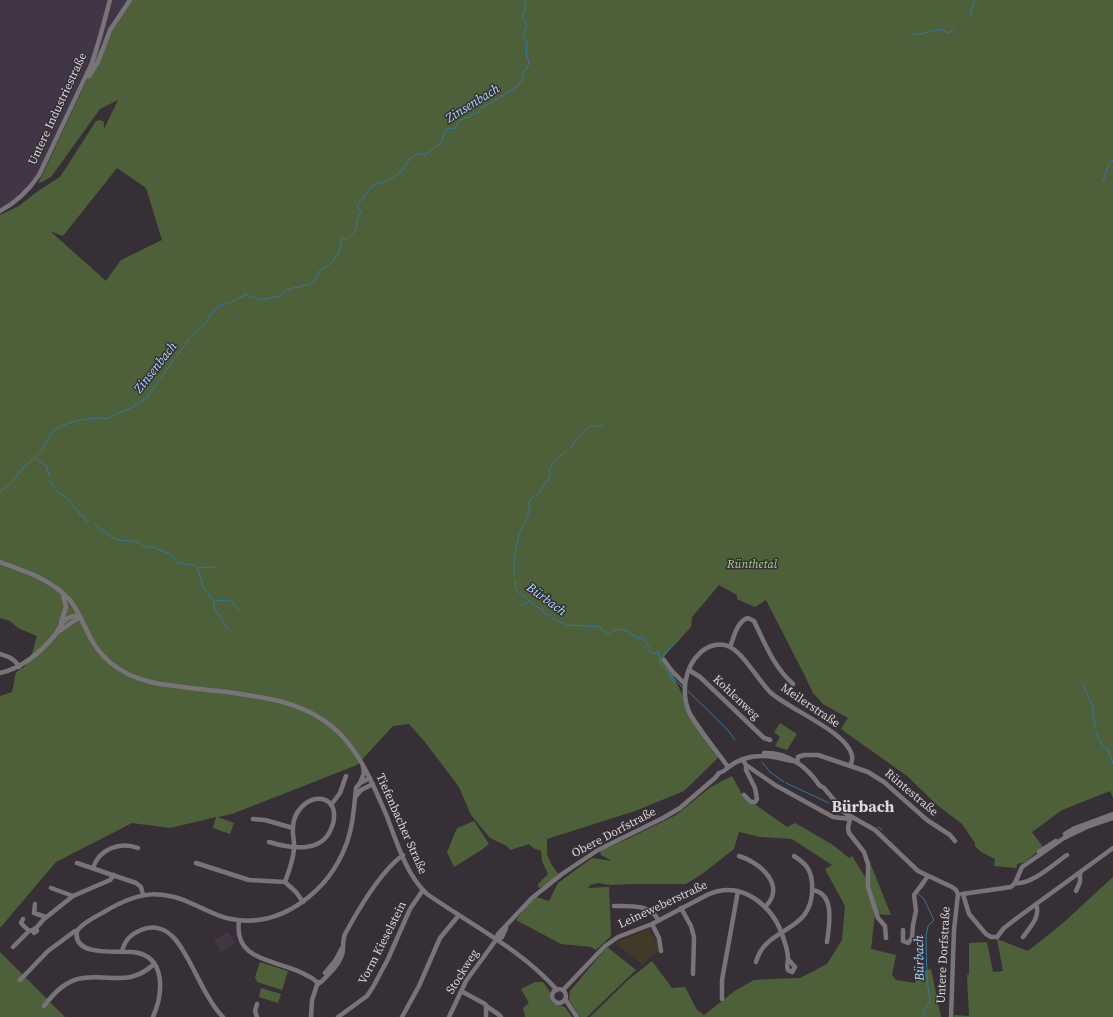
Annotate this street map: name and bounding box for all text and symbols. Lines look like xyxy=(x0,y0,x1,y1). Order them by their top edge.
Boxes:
street label: Untere Industriestraße xyxy=(26,51,90,167)
water label: Zinsenbach xyxy=(443,81,503,127)
water label: Zinsenbach xyxy=(131,339,181,397)
park label: Rünthetal xyxy=(727,558,777,572)
water label: Bürbach xyxy=(523,580,569,620)
street label: Kohlenweg xyxy=(709,673,763,723)
street label: Meilerstraße xyxy=(778,681,842,731)
street label: Rüntestraße xyxy=(881,767,941,819)
street label: Tiefenbacher Straße xyxy=(372,772,430,876)
district label: Bürbach xyxy=(832,798,894,818)
street label: Obere Dorfstraße xyxy=(569,805,659,861)
street label: Leineweberstraße xyxy=(616,878,710,932)
street label: Vorm Kieselstein xyxy=(356,899,410,987)
street label: Untere Dorfstraße xyxy=(934,906,954,1004)
water label: Bürbach xyxy=(912,935,928,981)
street label: Stockweg xyxy=(444,947,482,997)

